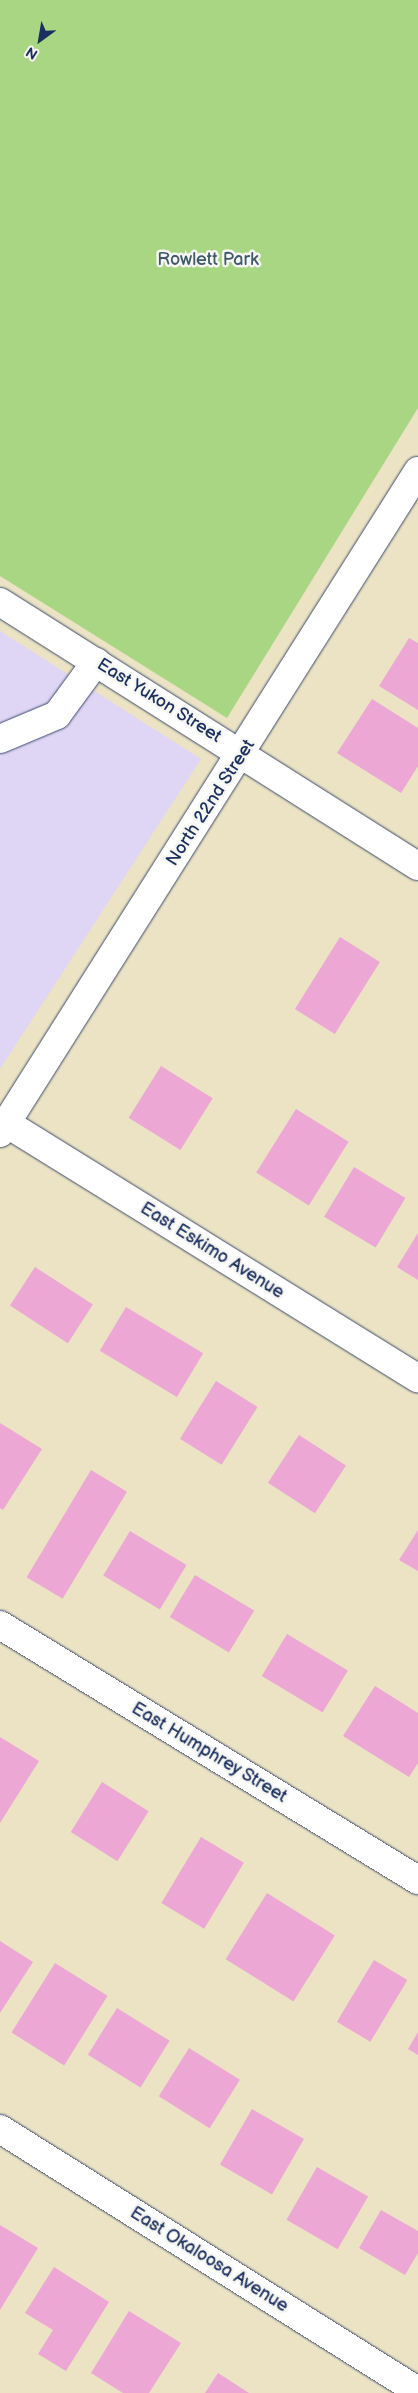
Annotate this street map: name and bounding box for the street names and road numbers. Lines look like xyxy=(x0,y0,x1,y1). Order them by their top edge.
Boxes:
street label: East Yukon Street xyxy=(92,654,226,748)
street label: North 22nd Street xyxy=(162,736,260,870)
street label: East Eskimo Avenue xyxy=(136,1198,288,1304)
street label: East Humphrey Street xyxy=(127,1698,291,1808)
street label: East Okaloosa Avenue xyxy=(126,2202,292,2318)

